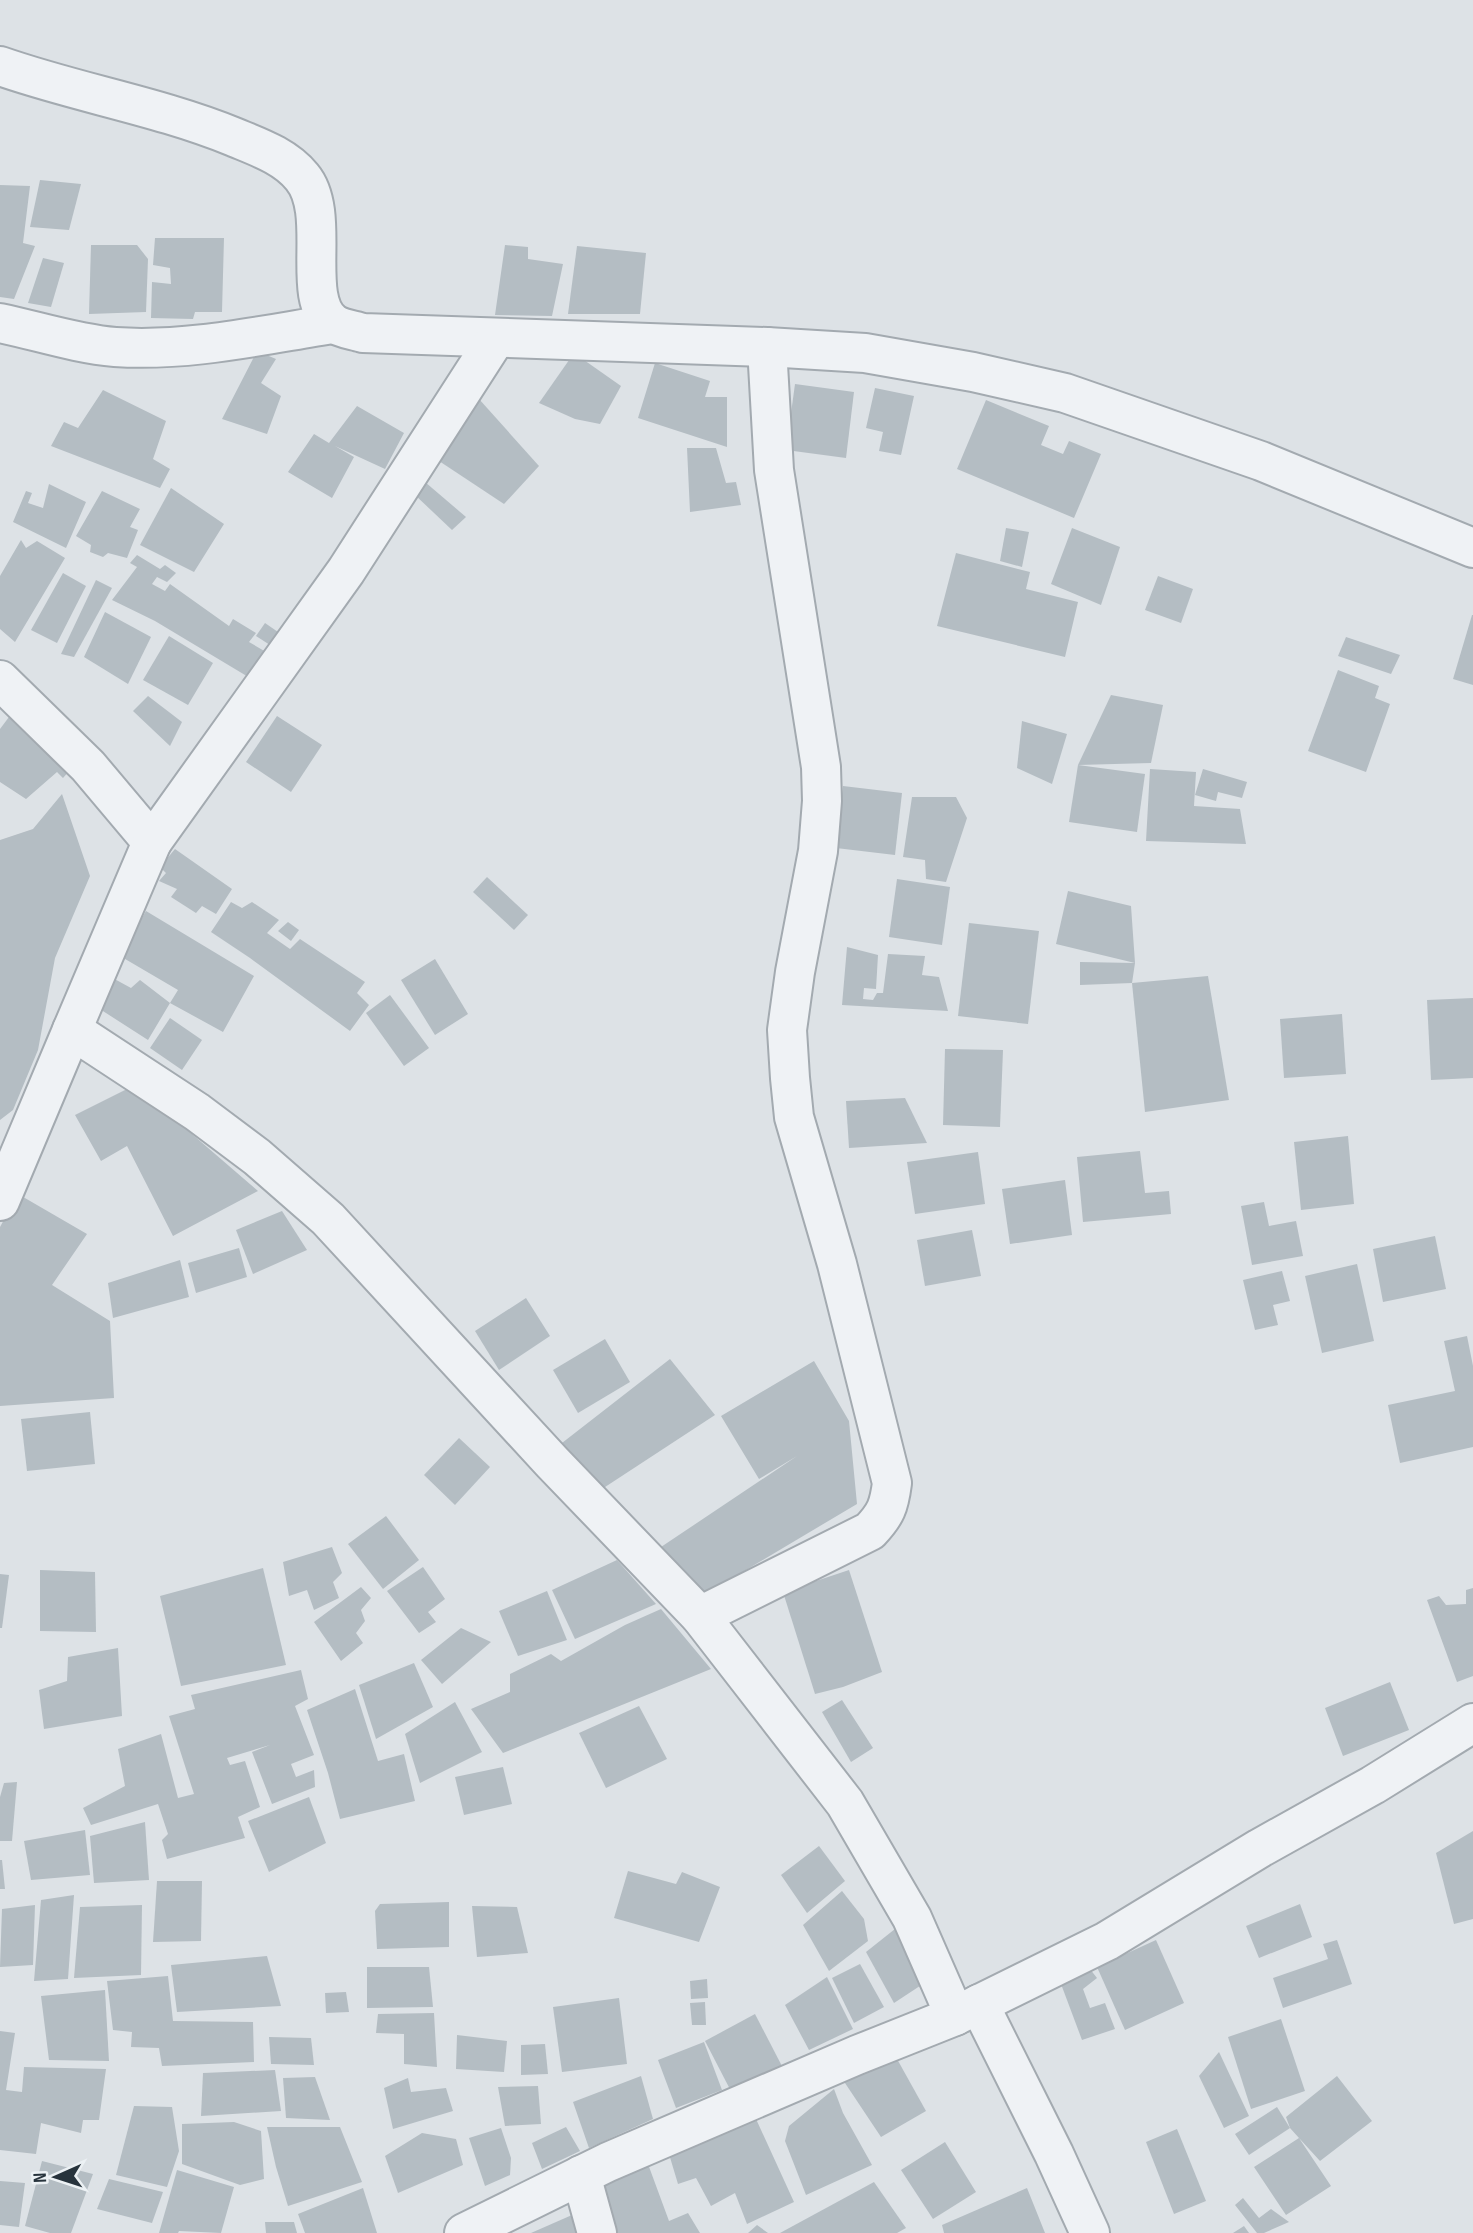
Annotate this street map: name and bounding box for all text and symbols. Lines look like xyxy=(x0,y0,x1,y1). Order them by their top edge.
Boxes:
north arrow xyxy=(21,2142,91,2212)
text: N xyxy=(29,2172,52,2183)

